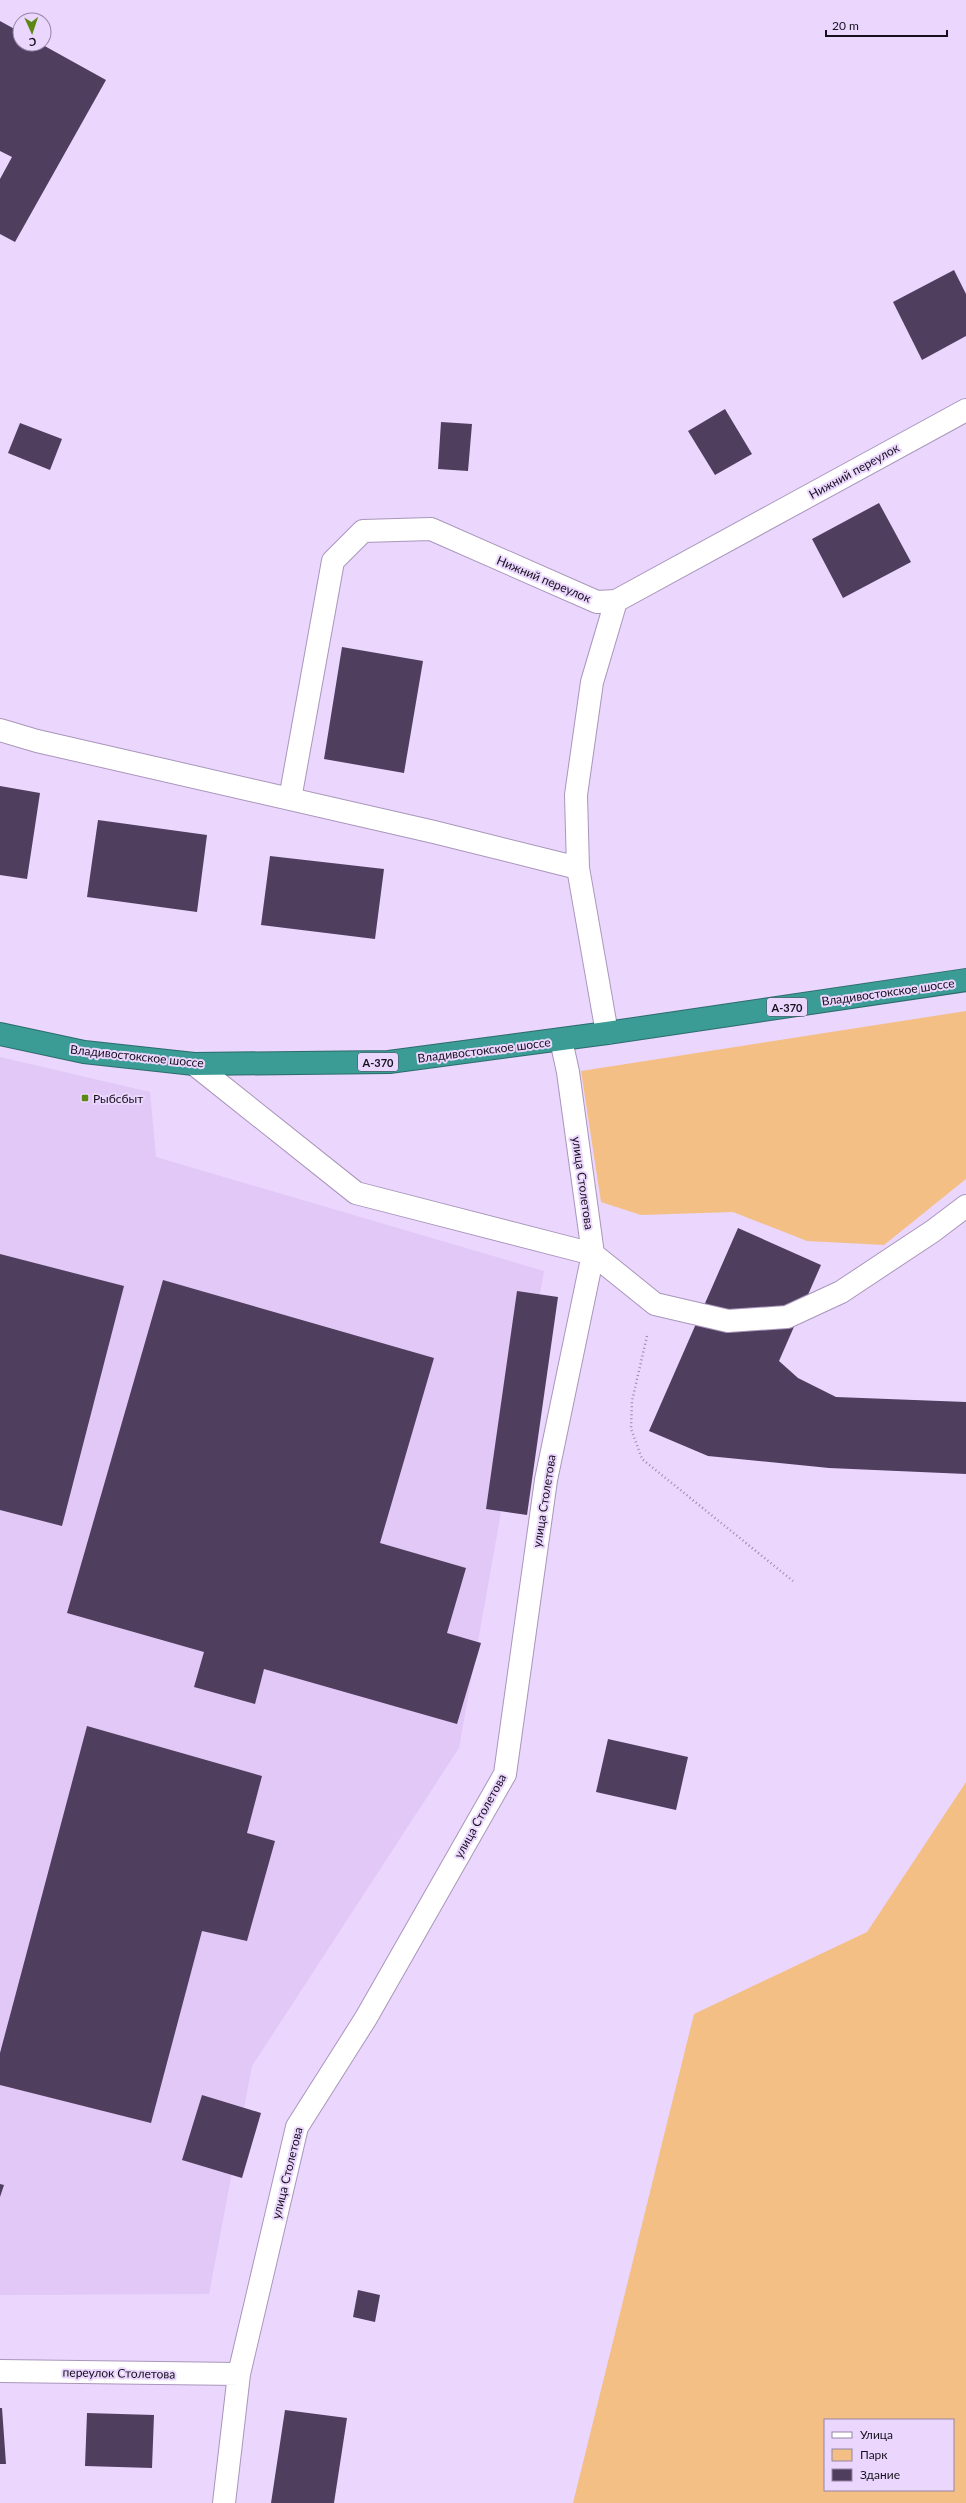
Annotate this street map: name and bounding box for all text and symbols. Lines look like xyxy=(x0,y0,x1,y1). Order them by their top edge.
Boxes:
north arrow xyxy=(12,12,52,52)
scale bar xyxy=(826,12,947,38)
text: 20 m xyxy=(832,18,859,33)
text: С xyxy=(28,36,37,49)
street label: Нижний переулок xyxy=(806,440,902,502)
street label: Нижний переулок xyxy=(495,552,594,606)
street label: Владивостокское шоссе xyxy=(821,975,955,1009)
road number: А-370 xyxy=(767,998,807,1016)
street label: Владивостокское шоссе xyxy=(417,1034,551,1066)
street label: Владивостокское шоссе xyxy=(70,1042,204,1070)
road number: А-370 xyxy=(358,1053,398,1071)
place label: Рыбсбыт xyxy=(93,1091,143,1106)
marker: Рыбсбыт xyxy=(80,1093,90,1103)
street label: улица Столетова xyxy=(569,1135,597,1231)
street label: улица Столетова xyxy=(529,1453,559,1549)
street label: улица Столетова xyxy=(451,1771,509,1861)
street label: улица Столетова xyxy=(268,2126,306,2220)
street label: переулок Столетова xyxy=(62,2365,176,2381)
legend xyxy=(824,2419,954,2491)
text: Улица xyxy=(860,2427,893,2442)
text: Парк xyxy=(860,2447,888,2462)
text: Здание xyxy=(860,2467,900,2482)

